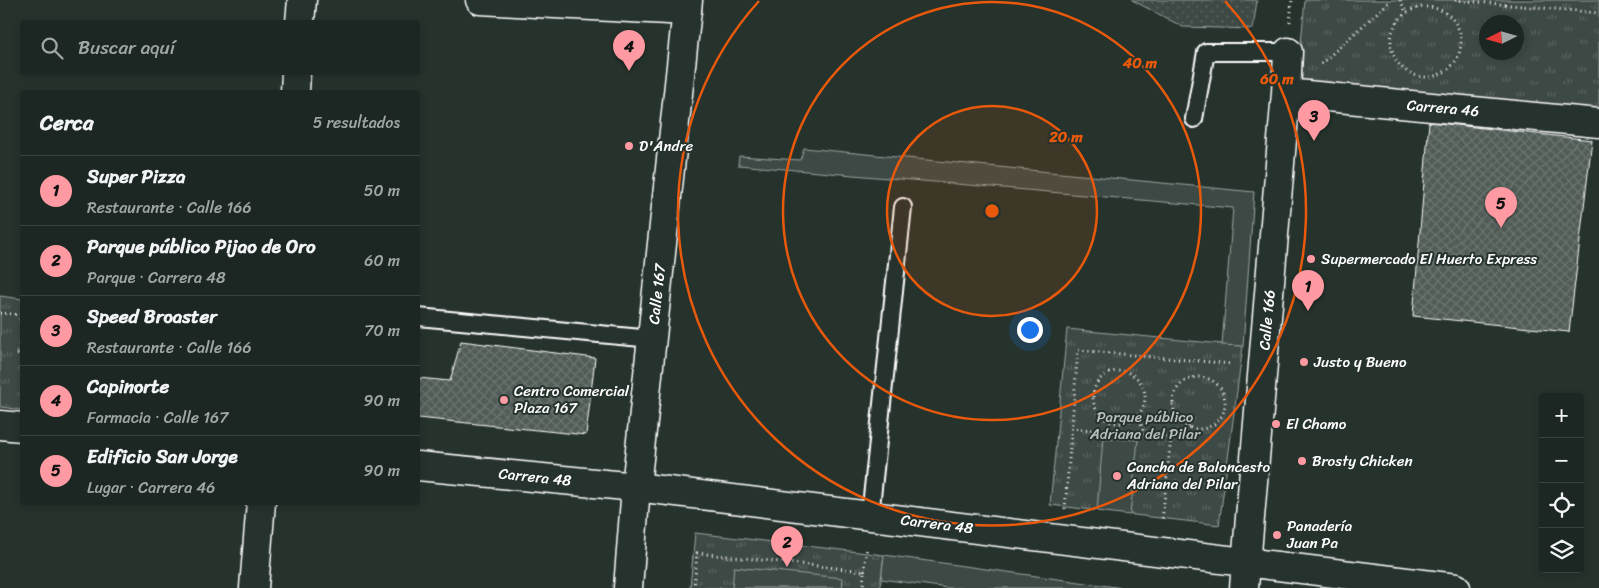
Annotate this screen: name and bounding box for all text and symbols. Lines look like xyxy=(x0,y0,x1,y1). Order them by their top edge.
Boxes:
north arrow xyxy=(1479,15,1524,60)
search box xyxy=(20,20,420,75)
pin: 4 xyxy=(613,30,645,71)
text: Buscar aquí xyxy=(78,31,175,64)
icon: search xyxy=(38,34,66,62)
text: 40 m xyxy=(1122,50,1158,76)
text: 60 m xyxy=(1259,66,1294,92)
street label: Carrera 46 xyxy=(1406,92,1480,124)
pin: 3 xyxy=(1298,100,1330,141)
text: Cerca xyxy=(40,104,94,142)
text: 5 resultados xyxy=(313,108,400,137)
text: 20 m xyxy=(1048,124,1083,150)
place label: D'Andre xyxy=(639,133,694,159)
marker: D'Andre xyxy=(623,140,635,152)
text: Super Pizza xyxy=(87,160,186,193)
text: 1 xyxy=(53,176,59,205)
text: 50 m xyxy=(364,176,400,205)
pin: 5 xyxy=(1485,187,1517,228)
text: Restaurante · Calle 166 xyxy=(87,193,252,222)
centre of rings xyxy=(983,202,1001,220)
text: Parque público Pijao de Oro xyxy=(87,230,316,263)
text: 2 xyxy=(51,246,61,275)
text: 60 m xyxy=(364,246,400,275)
place label: Supermercado El Huerto Express xyxy=(1321,246,1537,272)
marker: Supermercado El Huerto Express xyxy=(1305,253,1317,265)
street label: Calle 167 xyxy=(641,261,673,325)
text: Parque · Carrera 48 xyxy=(87,263,226,292)
pin: 1 xyxy=(1292,270,1324,311)
street label: Calle 166 xyxy=(1251,289,1283,351)
text: Speed Broaster xyxy=(87,300,217,333)
text: 3 xyxy=(52,316,60,345)
text: 70 m xyxy=(364,316,400,345)
your location xyxy=(1017,317,1043,343)
text: Restaurante · Calle 166 xyxy=(87,333,252,362)
place label: Justo y Bueno xyxy=(1313,349,1407,375)
marker: Justo y Bueno xyxy=(1298,356,1310,368)
text: Capinorte xyxy=(87,370,169,403)
place label: Centro Comercial Plaza 167 xyxy=(514,378,630,421)
text: 4 xyxy=(51,386,61,415)
text: 90 m xyxy=(364,386,400,415)
map controls xyxy=(1539,393,1584,573)
button: + xyxy=(1539,393,1584,438)
marker: Centro Comercial Plaza 167 xyxy=(498,394,510,406)
text: Farmacia · Calle 167 xyxy=(87,403,228,432)
park label: Parque público Adriana del Pilar xyxy=(1089,404,1201,447)
place label: El Chamo xyxy=(1286,411,1347,437)
marker: El Chamo xyxy=(1270,418,1282,430)
button: − xyxy=(1539,438,1584,483)
text: Edificio San Jorge xyxy=(87,440,238,473)
place label: Brosty Chicken xyxy=(1312,448,1412,474)
place label: Cancha de Baloncesto Adriana del Pilar xyxy=(1126,454,1270,497)
marker: Brosty Chicken xyxy=(1296,455,1308,467)
text: 5 xyxy=(51,456,61,485)
text: 90 m xyxy=(364,456,400,485)
street label: Carrera 48 xyxy=(497,460,573,494)
marker: Cancha de Baloncesto Adriana del Pilar xyxy=(1111,470,1123,482)
text: Lugar · Carrera 46 xyxy=(87,473,215,502)
button: locate xyxy=(1539,483,1584,528)
street label: Carrera 48 xyxy=(899,507,975,541)
place label: Panadería Juan Pa xyxy=(1286,513,1353,556)
pin: 2 xyxy=(771,526,803,567)
button: layers xyxy=(1539,528,1584,573)
marker: Panadería Juan Pa xyxy=(1271,529,1283,541)

